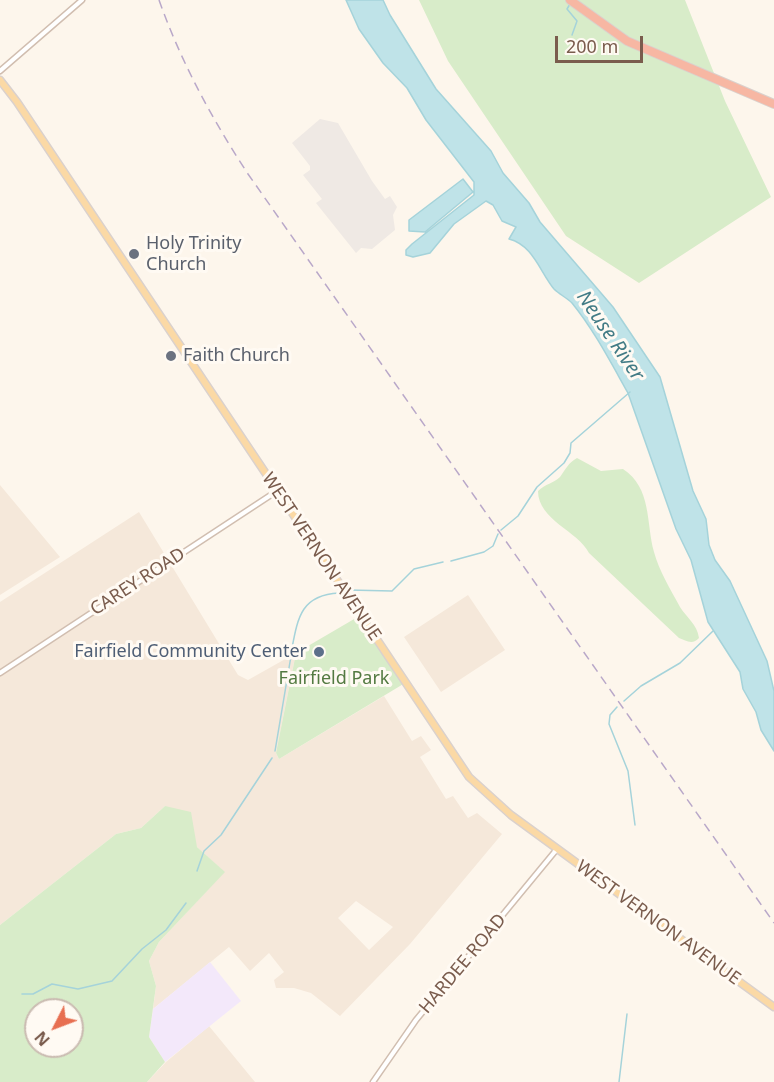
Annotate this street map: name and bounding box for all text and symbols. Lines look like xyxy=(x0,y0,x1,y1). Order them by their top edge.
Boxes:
scale bar xyxy=(558,24,646,62)
text: 200 m xyxy=(566,34,618,58)
place label: Holy Trinity Church xyxy=(146,233,241,276)
marker: Holy Trinity Church xyxy=(127,247,141,261)
water label: Neuse River xyxy=(571,286,649,386)
place label: Faith Church xyxy=(183,345,290,367)
marker: Faith Church xyxy=(164,349,178,363)
street label: WEST VERNON AVENUE xyxy=(257,469,385,645)
street label: CAREY ROAD xyxy=(87,543,189,621)
place label: Fairfield Community Center xyxy=(74,641,307,663)
marker: Fairfield Community Center xyxy=(312,645,326,659)
park label: Fairfield Park xyxy=(279,668,389,690)
street label: WEST VERNON AVENUE xyxy=(572,856,744,990)
street label: HARDEE ROAD xyxy=(415,910,511,1018)
north arrow xyxy=(24,998,84,1058)
text: N xyxy=(30,1027,55,1051)

